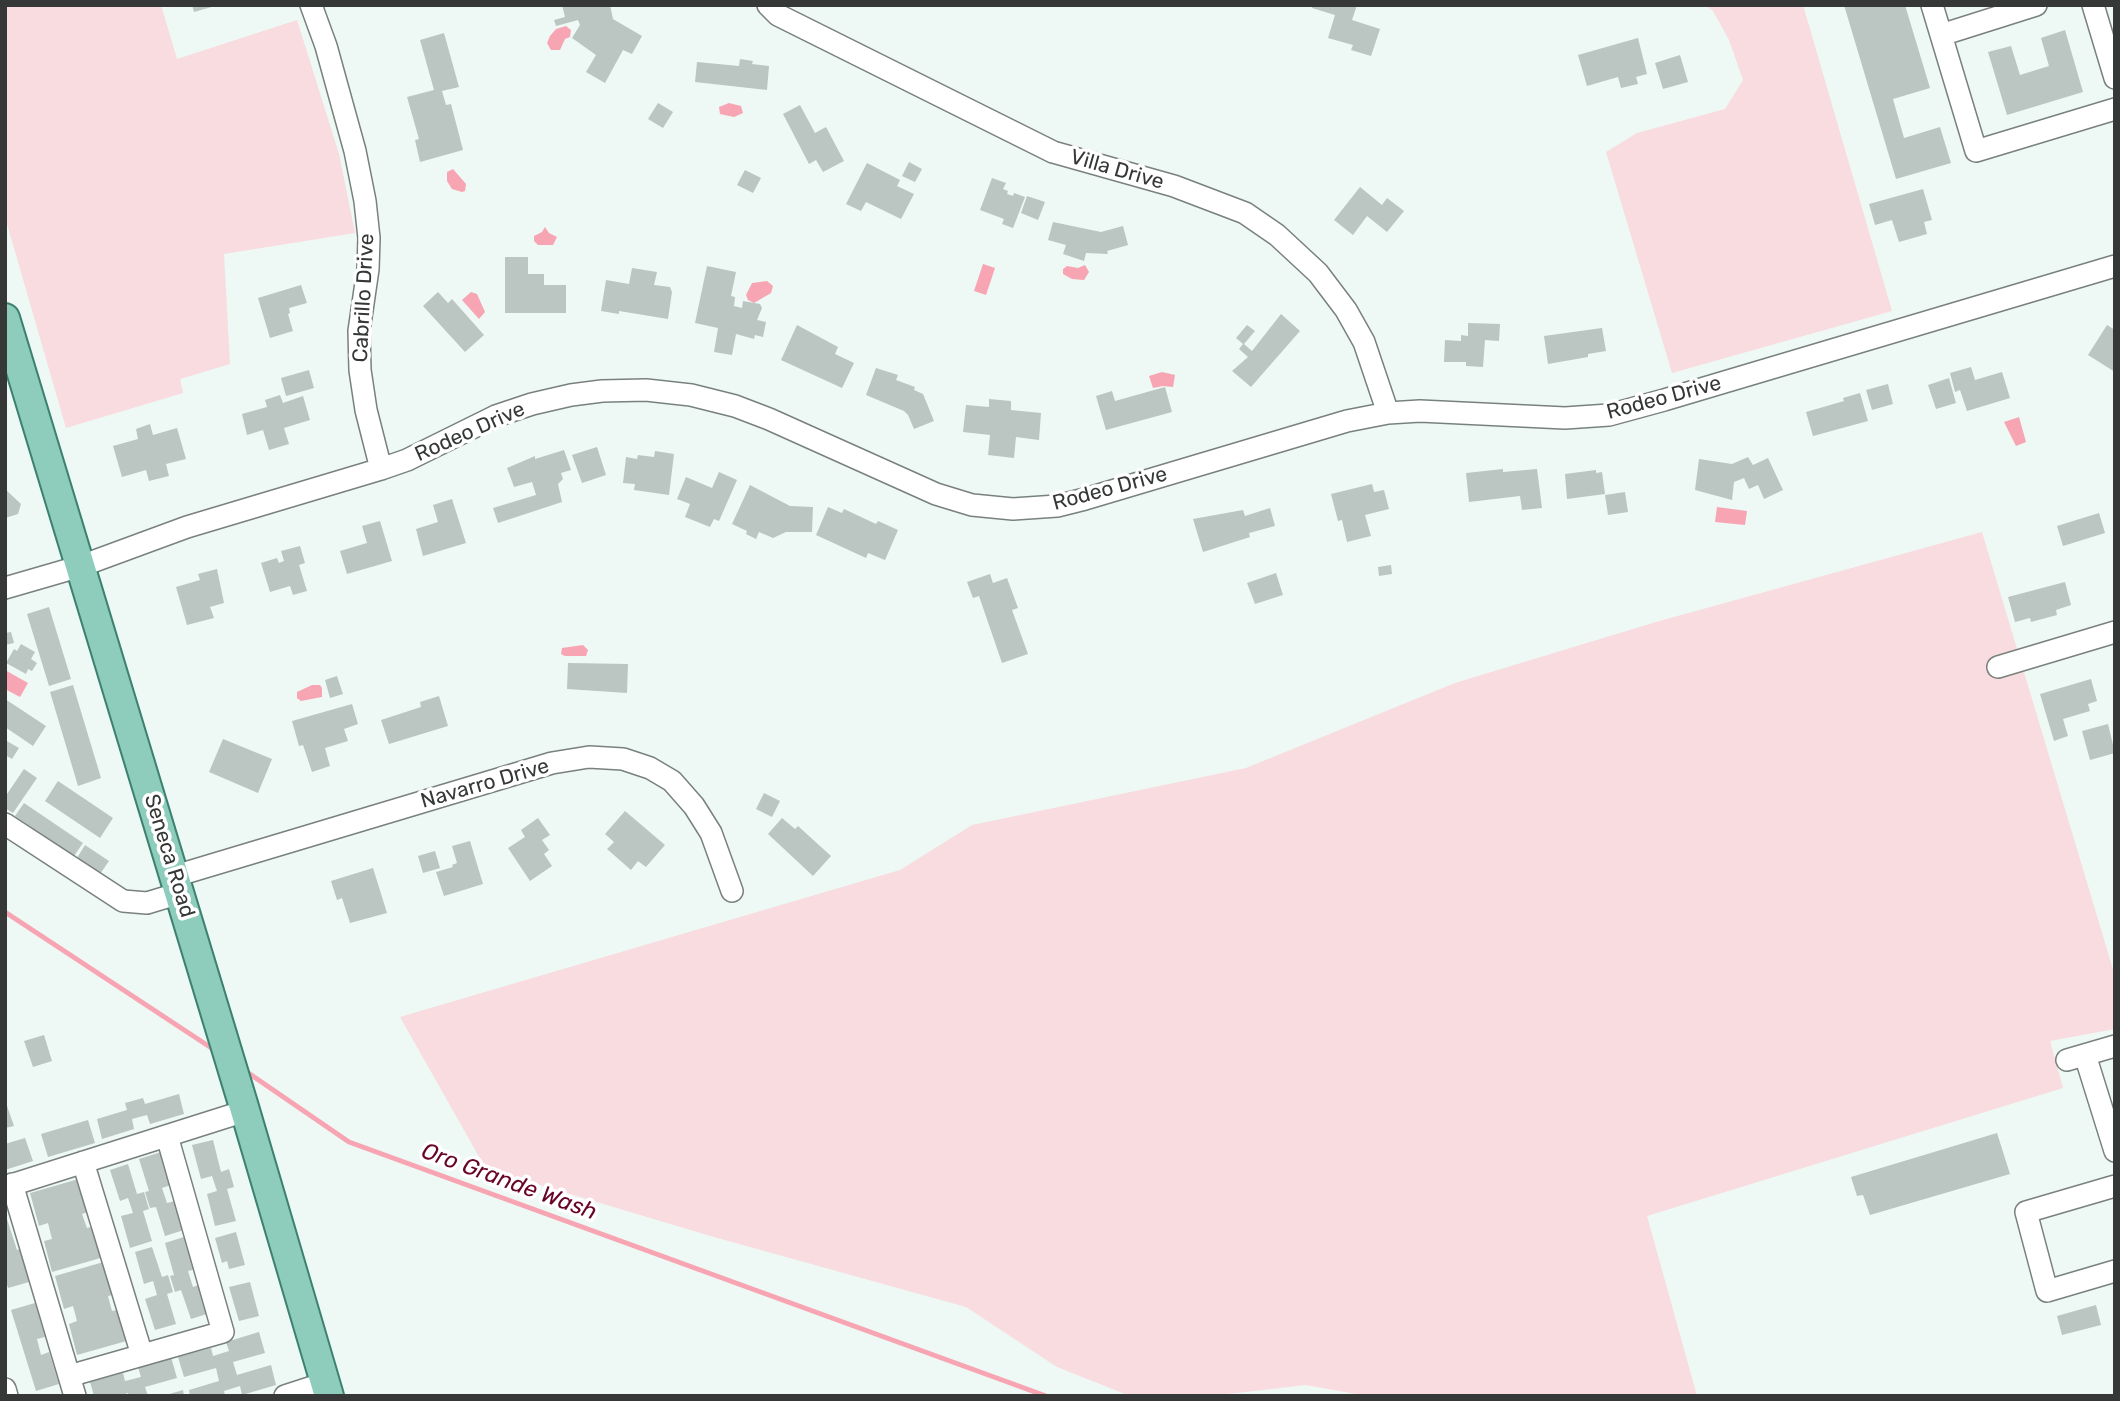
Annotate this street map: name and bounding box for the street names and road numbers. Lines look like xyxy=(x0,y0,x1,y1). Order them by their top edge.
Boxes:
street label: Villa Drive xyxy=(1067,145,1167,195)
street label: Cabrillo Drive xyxy=(348,233,380,363)
street label: Rodeo Drive xyxy=(1604,371,1724,425)
street label: Rodeo Drive xyxy=(411,397,529,467)
street label: Rodeo Drive xyxy=(1050,462,1170,516)
street label: Navarro Drive xyxy=(418,754,552,814)
street label: Seneca Road xyxy=(138,791,200,921)

